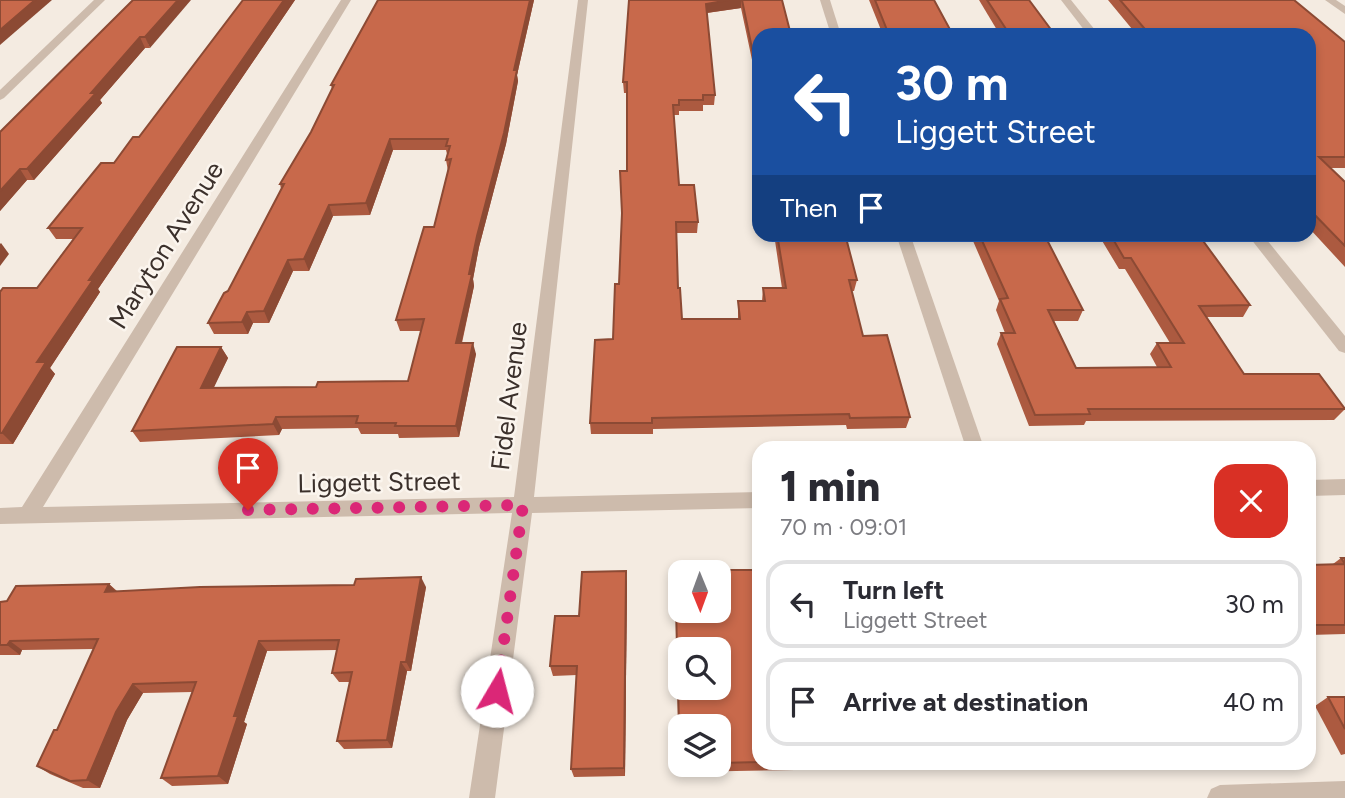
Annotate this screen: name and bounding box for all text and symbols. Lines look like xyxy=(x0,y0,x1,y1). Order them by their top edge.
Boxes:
text: 30 m xyxy=(895,53,1008,112)
icon: left xyxy=(780,56,871,147)
text: Liggett Street xyxy=(895,113,1096,151)
street label: Maryton Avenue xyxy=(102,155,230,335)
icon: arrive xyxy=(852,189,890,227)
text: Then xyxy=(780,192,838,224)
street label: Fidel Avenue xyxy=(484,320,534,472)
pin xyxy=(218,438,278,510)
icon: arrive xyxy=(229,449,267,487)
text: 1 min xyxy=(780,461,880,512)
button: close xyxy=(1214,464,1288,538)
street label: Liggett Street xyxy=(297,465,461,499)
text: 70 m · 09:01 xyxy=(780,513,907,541)
north arrow xyxy=(668,560,732,623)
map controls xyxy=(668,560,731,777)
text: Turn left xyxy=(843,574,944,606)
icon: left xyxy=(784,585,822,623)
text: 30 m xyxy=(1225,588,1284,620)
text: Liggett Street xyxy=(843,606,987,634)
button: search xyxy=(668,637,731,700)
position arrow xyxy=(460,654,534,728)
icon: arrive xyxy=(784,683,822,721)
text: Arrive at destination xyxy=(843,686,1088,718)
text: 40 m xyxy=(1223,686,1284,718)
button: layers xyxy=(668,714,731,777)

